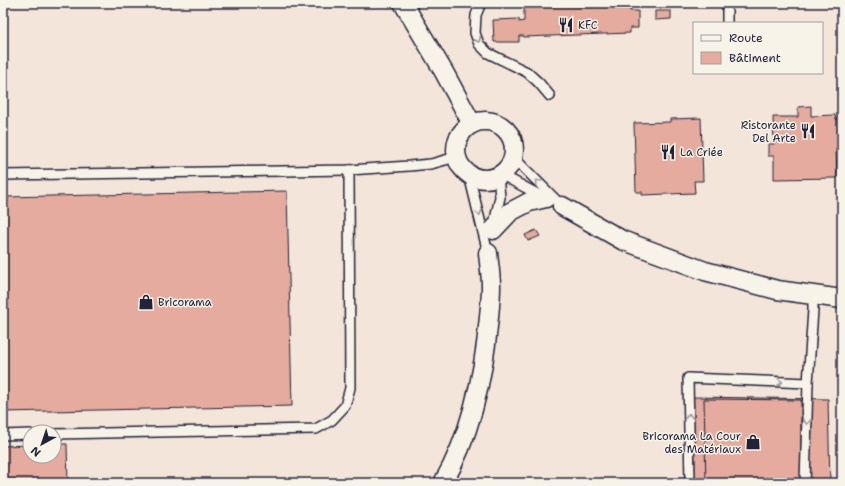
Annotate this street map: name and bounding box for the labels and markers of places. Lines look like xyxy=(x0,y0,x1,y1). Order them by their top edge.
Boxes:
restaurant icon: KFC xyxy=(557,16,575,34)
place label: KFC xyxy=(578,18,598,33)
place label: Ristorante Del Arte xyxy=(741,118,796,146)
restaurant icon: Ristorante Del Arte xyxy=(799,122,817,140)
restaurant icon: La Criée xyxy=(659,143,677,161)
place label: La Criée xyxy=(680,145,723,160)
shop icon: Bricorama xyxy=(137,293,155,311)
place label: Bricorama xyxy=(158,295,212,310)
place label: Bricorama La Cour des Matériaux xyxy=(642,429,741,457)
shop icon: Bricorama La Cour des Matériaux xyxy=(744,433,762,451)

